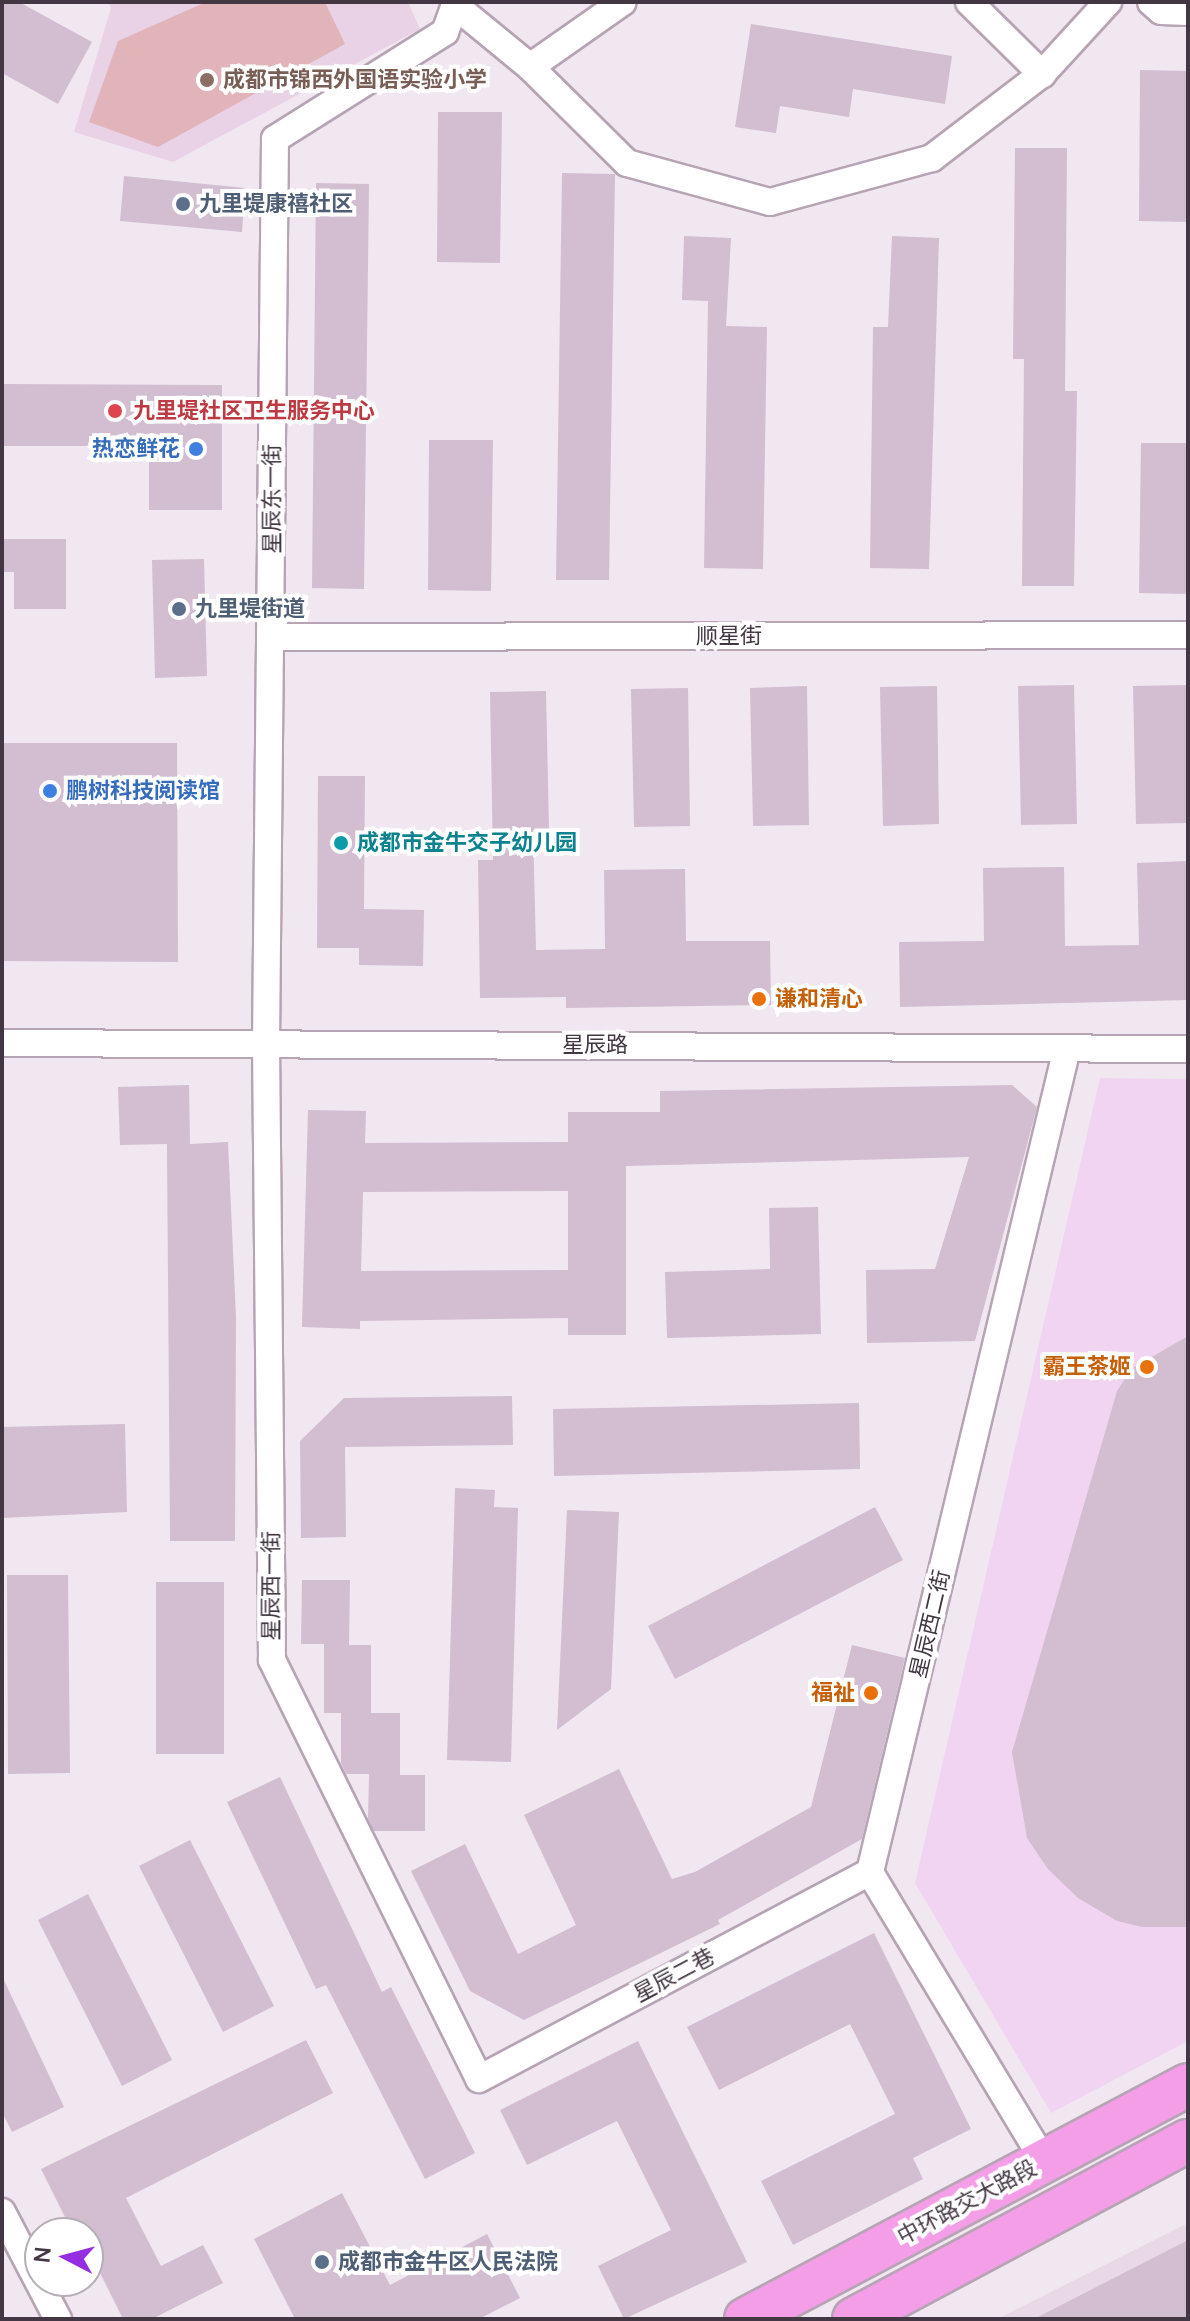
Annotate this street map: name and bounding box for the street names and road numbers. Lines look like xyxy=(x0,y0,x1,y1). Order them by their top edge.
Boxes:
street label: 星辰东一街 xyxy=(259,444,285,554)
street label: 顺星街 xyxy=(696,623,762,649)
street label: 星辰路 xyxy=(562,1032,628,1058)
street label: 星辰西一街 xyxy=(258,1531,284,1641)
street label: 星辰西二街 xyxy=(905,1567,955,1681)
street label: 星辰二巷 xyxy=(629,1943,719,2007)
street label: 中环路交大路段 xyxy=(893,2154,1041,2250)

